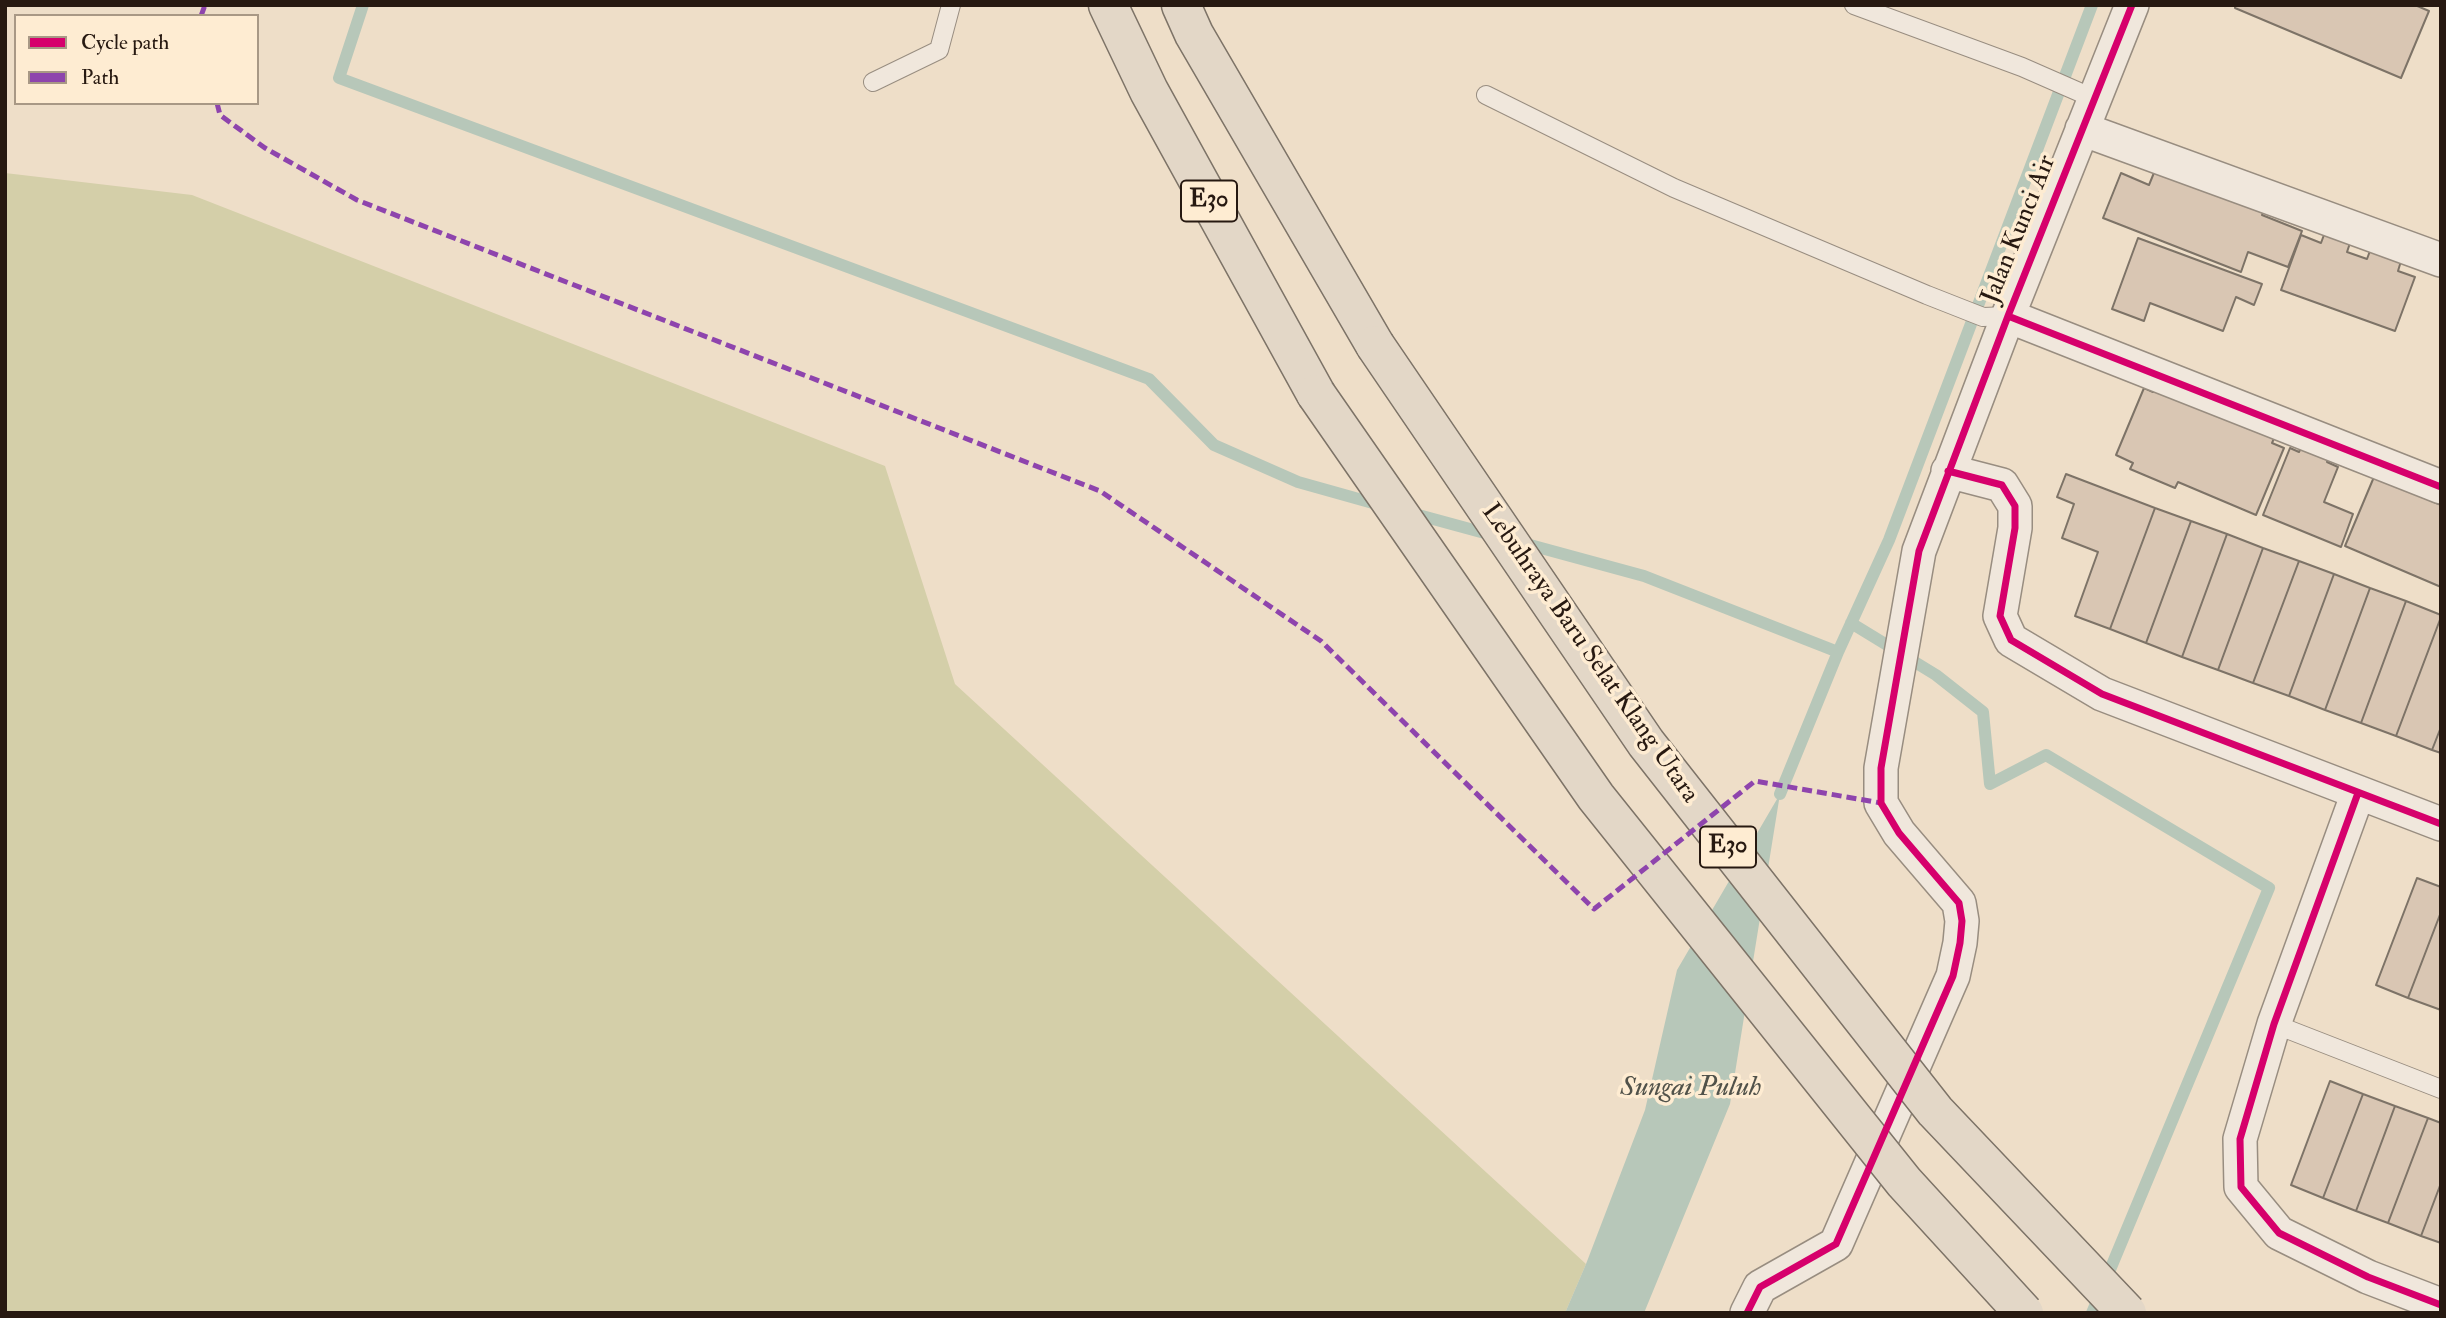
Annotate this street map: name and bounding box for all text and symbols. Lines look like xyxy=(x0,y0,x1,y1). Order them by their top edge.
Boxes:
legend xyxy=(14,14,259,105)
text: Cycle path xyxy=(81,29,169,56)
text: Path xyxy=(81,64,119,91)
street label: Jalan Kunci Air xyxy=(1976,151,2064,309)
road number: E30 xyxy=(1181,181,1237,222)
street label: Lebuhraya Baru Selat Klang Utara xyxy=(1474,498,1704,810)
road number: E30 xyxy=(1700,826,1756,868)
water label: Sungai Puluh xyxy=(1620,1072,1762,1106)

